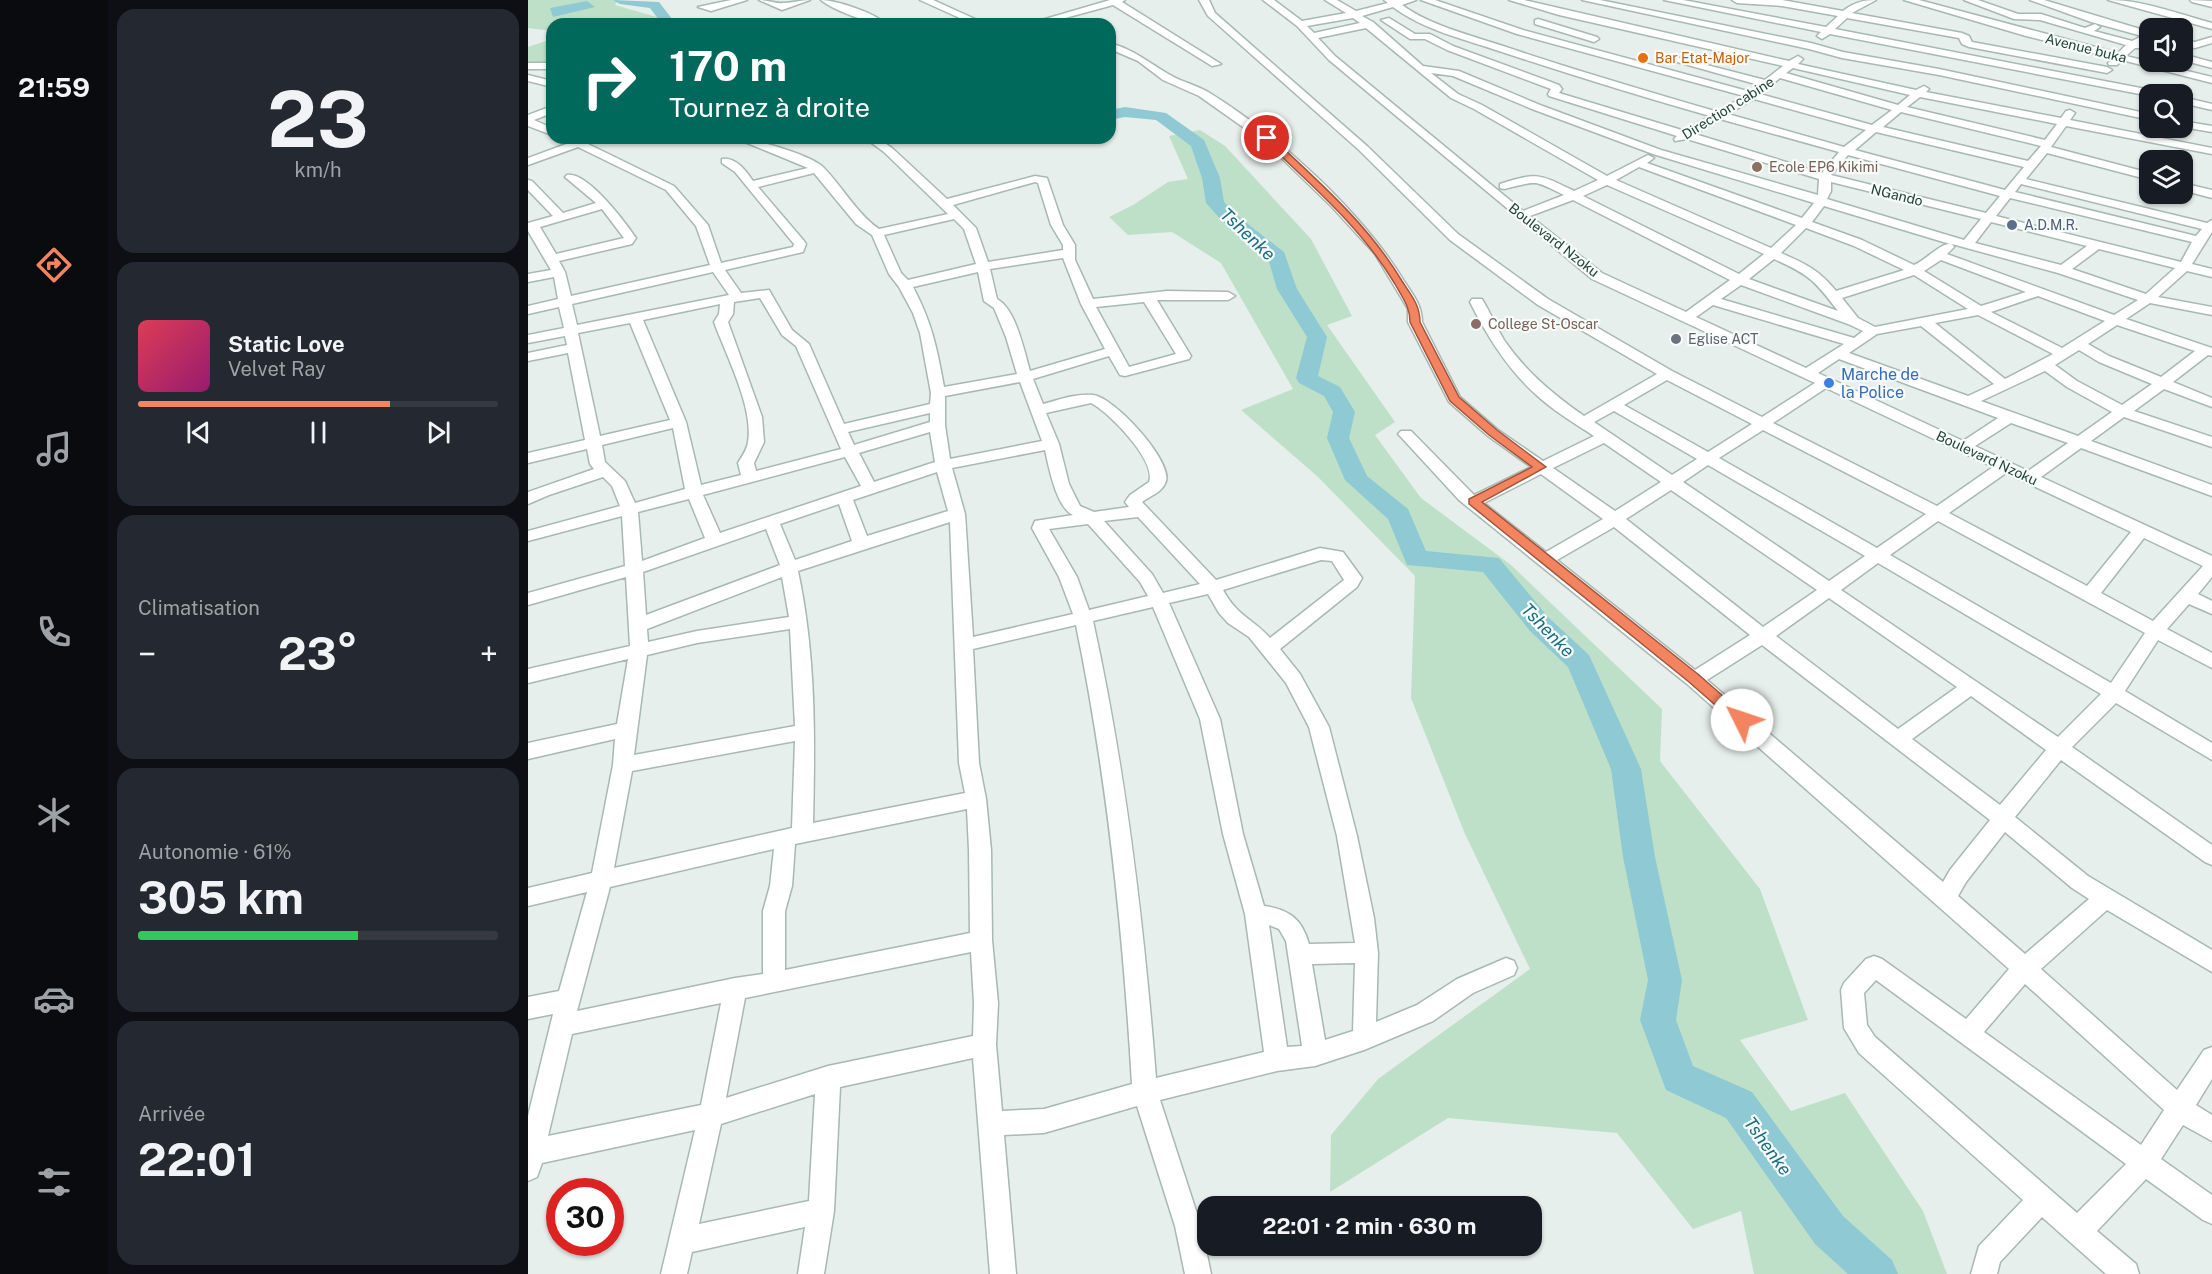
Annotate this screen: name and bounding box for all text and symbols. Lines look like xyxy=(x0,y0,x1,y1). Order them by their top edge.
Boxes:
map controls xyxy=(2139,18,2193,204)
button: sound xyxy=(2139,18,2193,72)
street label: Avenue buka xyxy=(2044,30,2128,66)
text: 170 m xyxy=(669,41,787,90)
icon: right xyxy=(570,42,648,120)
place label: Bar Etat-Major xyxy=(1655,50,1750,66)
marker: Bar Etat-Major xyxy=(1636,51,1650,65)
text: 21:59 xyxy=(18,71,90,103)
text: 23 xyxy=(267,73,369,165)
street label: Direction cabine xyxy=(1679,73,1777,143)
button: search xyxy=(2139,84,2193,138)
text: Tournez à droite xyxy=(669,91,870,123)
pin xyxy=(1241,112,1292,163)
icon: arrive xyxy=(1250,121,1283,154)
button: layers xyxy=(2139,150,2193,204)
text: km/h xyxy=(294,158,342,182)
place label: Ecole EP6 Kikimi xyxy=(1769,159,1878,175)
marker: Ecole EP6 Kikimi xyxy=(1750,160,1764,174)
street label: NGando xyxy=(1869,181,1925,209)
street label: Boulevard Nzoku xyxy=(1506,200,1602,280)
water label: Tshenke xyxy=(1216,204,1280,265)
place label: A.D.M.R. xyxy=(2024,217,2078,233)
marker: A.D.M.R. xyxy=(2005,218,2019,232)
icon: directions xyxy=(33,244,75,286)
place label: College St-Oscar xyxy=(1488,316,1599,332)
marker: College St-Oscar xyxy=(1469,317,1483,331)
text: Static Love xyxy=(228,331,345,357)
place label: Eglise ACT xyxy=(1688,331,1758,347)
marker: Eglise ACT xyxy=(1669,332,1683,346)
text: Velvet Ray xyxy=(228,357,326,381)
place label: Marche de la Police xyxy=(1841,365,1919,402)
marker: Marche de la Police xyxy=(1822,376,1836,390)
icon: previous xyxy=(182,416,215,449)
icon: pause xyxy=(302,416,335,449)
icon: next xyxy=(422,416,455,449)
icon: music xyxy=(33,428,75,470)
street label: Boulevard Nzoku xyxy=(1934,428,2040,488)
text: Climatisation xyxy=(138,596,260,620)
water label: Tshenke xyxy=(1517,599,1579,662)
icon: phone xyxy=(33,611,75,653)
text: 23° xyxy=(278,627,358,680)
text: − xyxy=(138,635,156,673)
text: + xyxy=(480,635,498,673)
position arrow xyxy=(1710,688,1774,752)
icon: climate xyxy=(33,794,75,836)
text: Autonomie · 61% xyxy=(138,840,292,864)
text: 305 km xyxy=(138,871,304,924)
icon: car xyxy=(33,978,75,1020)
text: Arrivée xyxy=(138,1102,205,1126)
water label: Tshenke xyxy=(1740,1113,1796,1179)
text: 22:01 xyxy=(138,1133,256,1186)
icon: filters xyxy=(33,1161,75,1203)
speed limit sign: 30 xyxy=(546,1178,624,1256)
text: 22:01 · 2 min · 630 m xyxy=(1262,1213,1477,1239)

